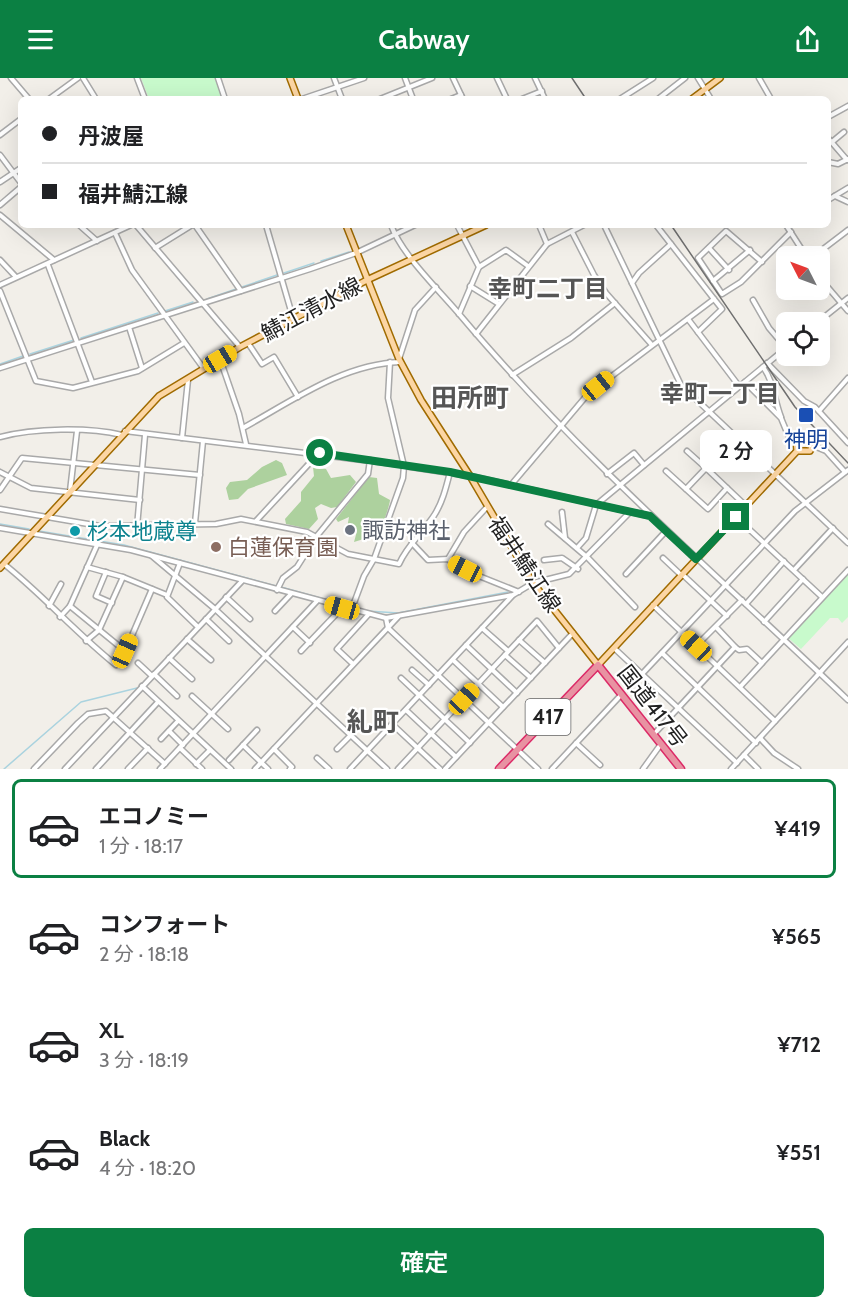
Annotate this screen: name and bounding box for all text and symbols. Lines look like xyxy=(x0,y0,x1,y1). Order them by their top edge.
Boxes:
icon: menu xyxy=(24,23,57,56)
text: Cabway xyxy=(378,23,470,56)
icon: share xyxy=(791,23,824,56)
text: 丹波屋 xyxy=(78,123,144,150)
text: 福井鯖江線 xyxy=(78,181,188,208)
north arrow xyxy=(776,246,830,300)
map controls xyxy=(776,246,830,366)
street label: 鯖江清水線 xyxy=(256,272,366,347)
district label: 幸町二丁目 xyxy=(488,274,608,303)
button: locate xyxy=(776,312,830,366)
car xyxy=(200,342,240,376)
car xyxy=(578,368,618,404)
district label: 幸町一丁目 xyxy=(660,379,780,408)
district label: 田所町 xyxy=(431,382,509,414)
marker: 神明 xyxy=(797,406,815,424)
place label: 神明 xyxy=(784,426,828,453)
callout: 2 分 xyxy=(700,430,772,472)
route start xyxy=(306,439,333,466)
text: 2 分 xyxy=(718,439,754,463)
route end xyxy=(722,503,749,530)
street label: 福井鯖江線 xyxy=(483,511,567,617)
place label: 諏訪神社 xyxy=(362,517,450,544)
place label: 杉本地蔵尊 xyxy=(87,518,197,545)
marker: 諏訪神社 xyxy=(343,523,357,537)
marker: 杉本地蔵尊 xyxy=(68,524,82,538)
place label: 白蓮保育園 xyxy=(228,534,338,561)
marker: 白蓮保育園 xyxy=(209,540,223,554)
car xyxy=(445,553,485,585)
car xyxy=(322,594,362,622)
car xyxy=(677,627,715,665)
car xyxy=(109,631,141,671)
street label: 国道417号 xyxy=(612,660,693,753)
car xyxy=(445,680,483,718)
road number: 417 xyxy=(526,699,570,735)
district label: 糺町 xyxy=(347,706,399,738)
icon: car xyxy=(27,802,81,856)
text: エコノミー xyxy=(99,803,209,830)
text: ¥419 xyxy=(775,815,821,842)
text: 1 分 · 18:17 xyxy=(99,834,183,858)
icon: car xyxy=(27,910,81,964)
text: コンフォート xyxy=(99,911,230,938)
text: ¥565 xyxy=(772,923,821,950)
text: 2 分 · 18:18 xyxy=(99,942,189,966)
text: XL xyxy=(99,1017,124,1044)
icon: car xyxy=(27,1018,81,1072)
text: ¥712 xyxy=(777,1031,821,1058)
text: 3 分 · 18:19 xyxy=(99,1048,189,1072)
text: Black xyxy=(99,1125,150,1152)
icon: car xyxy=(27,1126,81,1180)
text: ¥551 xyxy=(777,1139,821,1166)
text: 4 分 · 18:20 xyxy=(99,1156,196,1180)
button: 確定 xyxy=(24,1228,824,1297)

